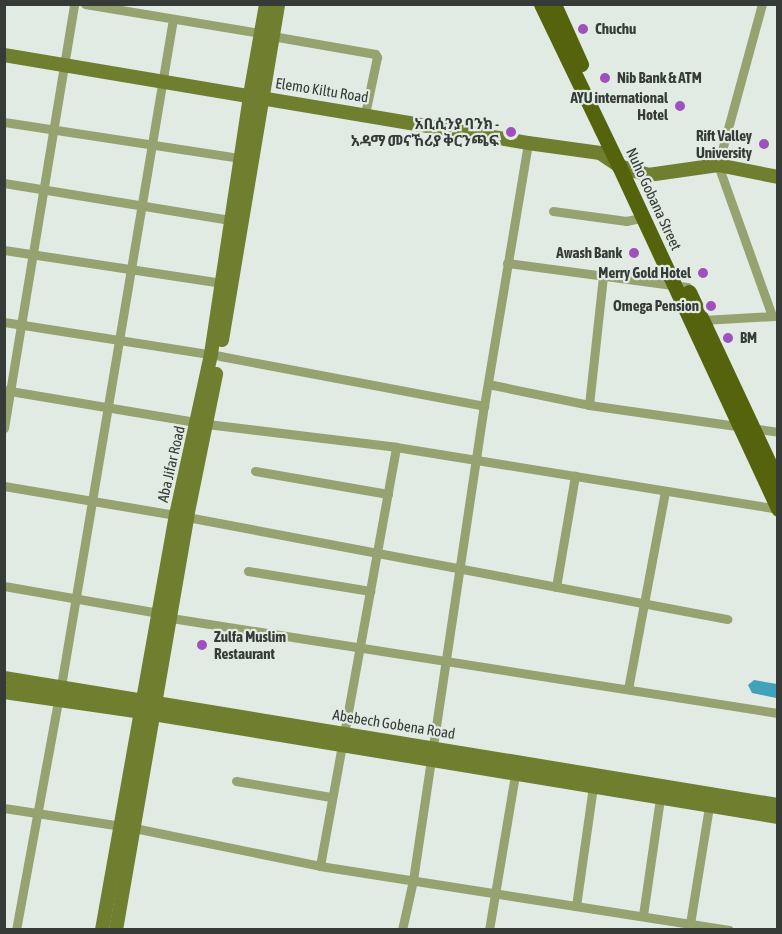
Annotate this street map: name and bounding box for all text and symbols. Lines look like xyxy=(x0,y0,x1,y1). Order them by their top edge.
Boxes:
place label: Chuchu xyxy=(595,20,636,38)
marker: Chuchu xyxy=(576,22,590,36)
place label: Nib Bank & ATM xyxy=(617,69,702,87)
marker: Nib Bank & ATM xyxy=(598,71,612,85)
street label: Elemo Kiltu Road xyxy=(274,74,370,106)
place label: AYU international Hotel xyxy=(570,88,668,123)
marker: AYU international Hotel xyxy=(673,99,687,113)
place label: አቢሲንያ ባንክ - አዳማ መናኸሪያ ቅርንጫፍ xyxy=(351,114,499,149)
marker: አቢሲንያ ባንክ - አዳማ መናኸሪያ ቅርንጫፍ xyxy=(504,125,518,139)
place label: Rift Valley University xyxy=(696,126,752,161)
marker: Rift Valley University xyxy=(757,137,771,151)
street label: Nuho Gobana Street xyxy=(622,145,686,253)
place label: Awash Bank xyxy=(556,244,622,262)
marker: Awash Bank xyxy=(627,246,641,260)
place label: Merry Gold Hotel xyxy=(598,264,691,282)
marker: Merry Gold Hotel xyxy=(696,266,710,280)
place label: Omega Pension xyxy=(613,297,699,315)
marker: Omega Pension xyxy=(704,299,718,313)
place label: BM xyxy=(740,329,757,347)
marker: BM xyxy=(721,331,735,345)
street label: Aba Jifar Road xyxy=(153,424,189,504)
place label: Zulfa Muslim Restaurant xyxy=(214,627,286,662)
marker: Zulfa Muslim Restaurant xyxy=(195,638,209,652)
street label: Abebech Gobena Road xyxy=(331,705,457,743)

